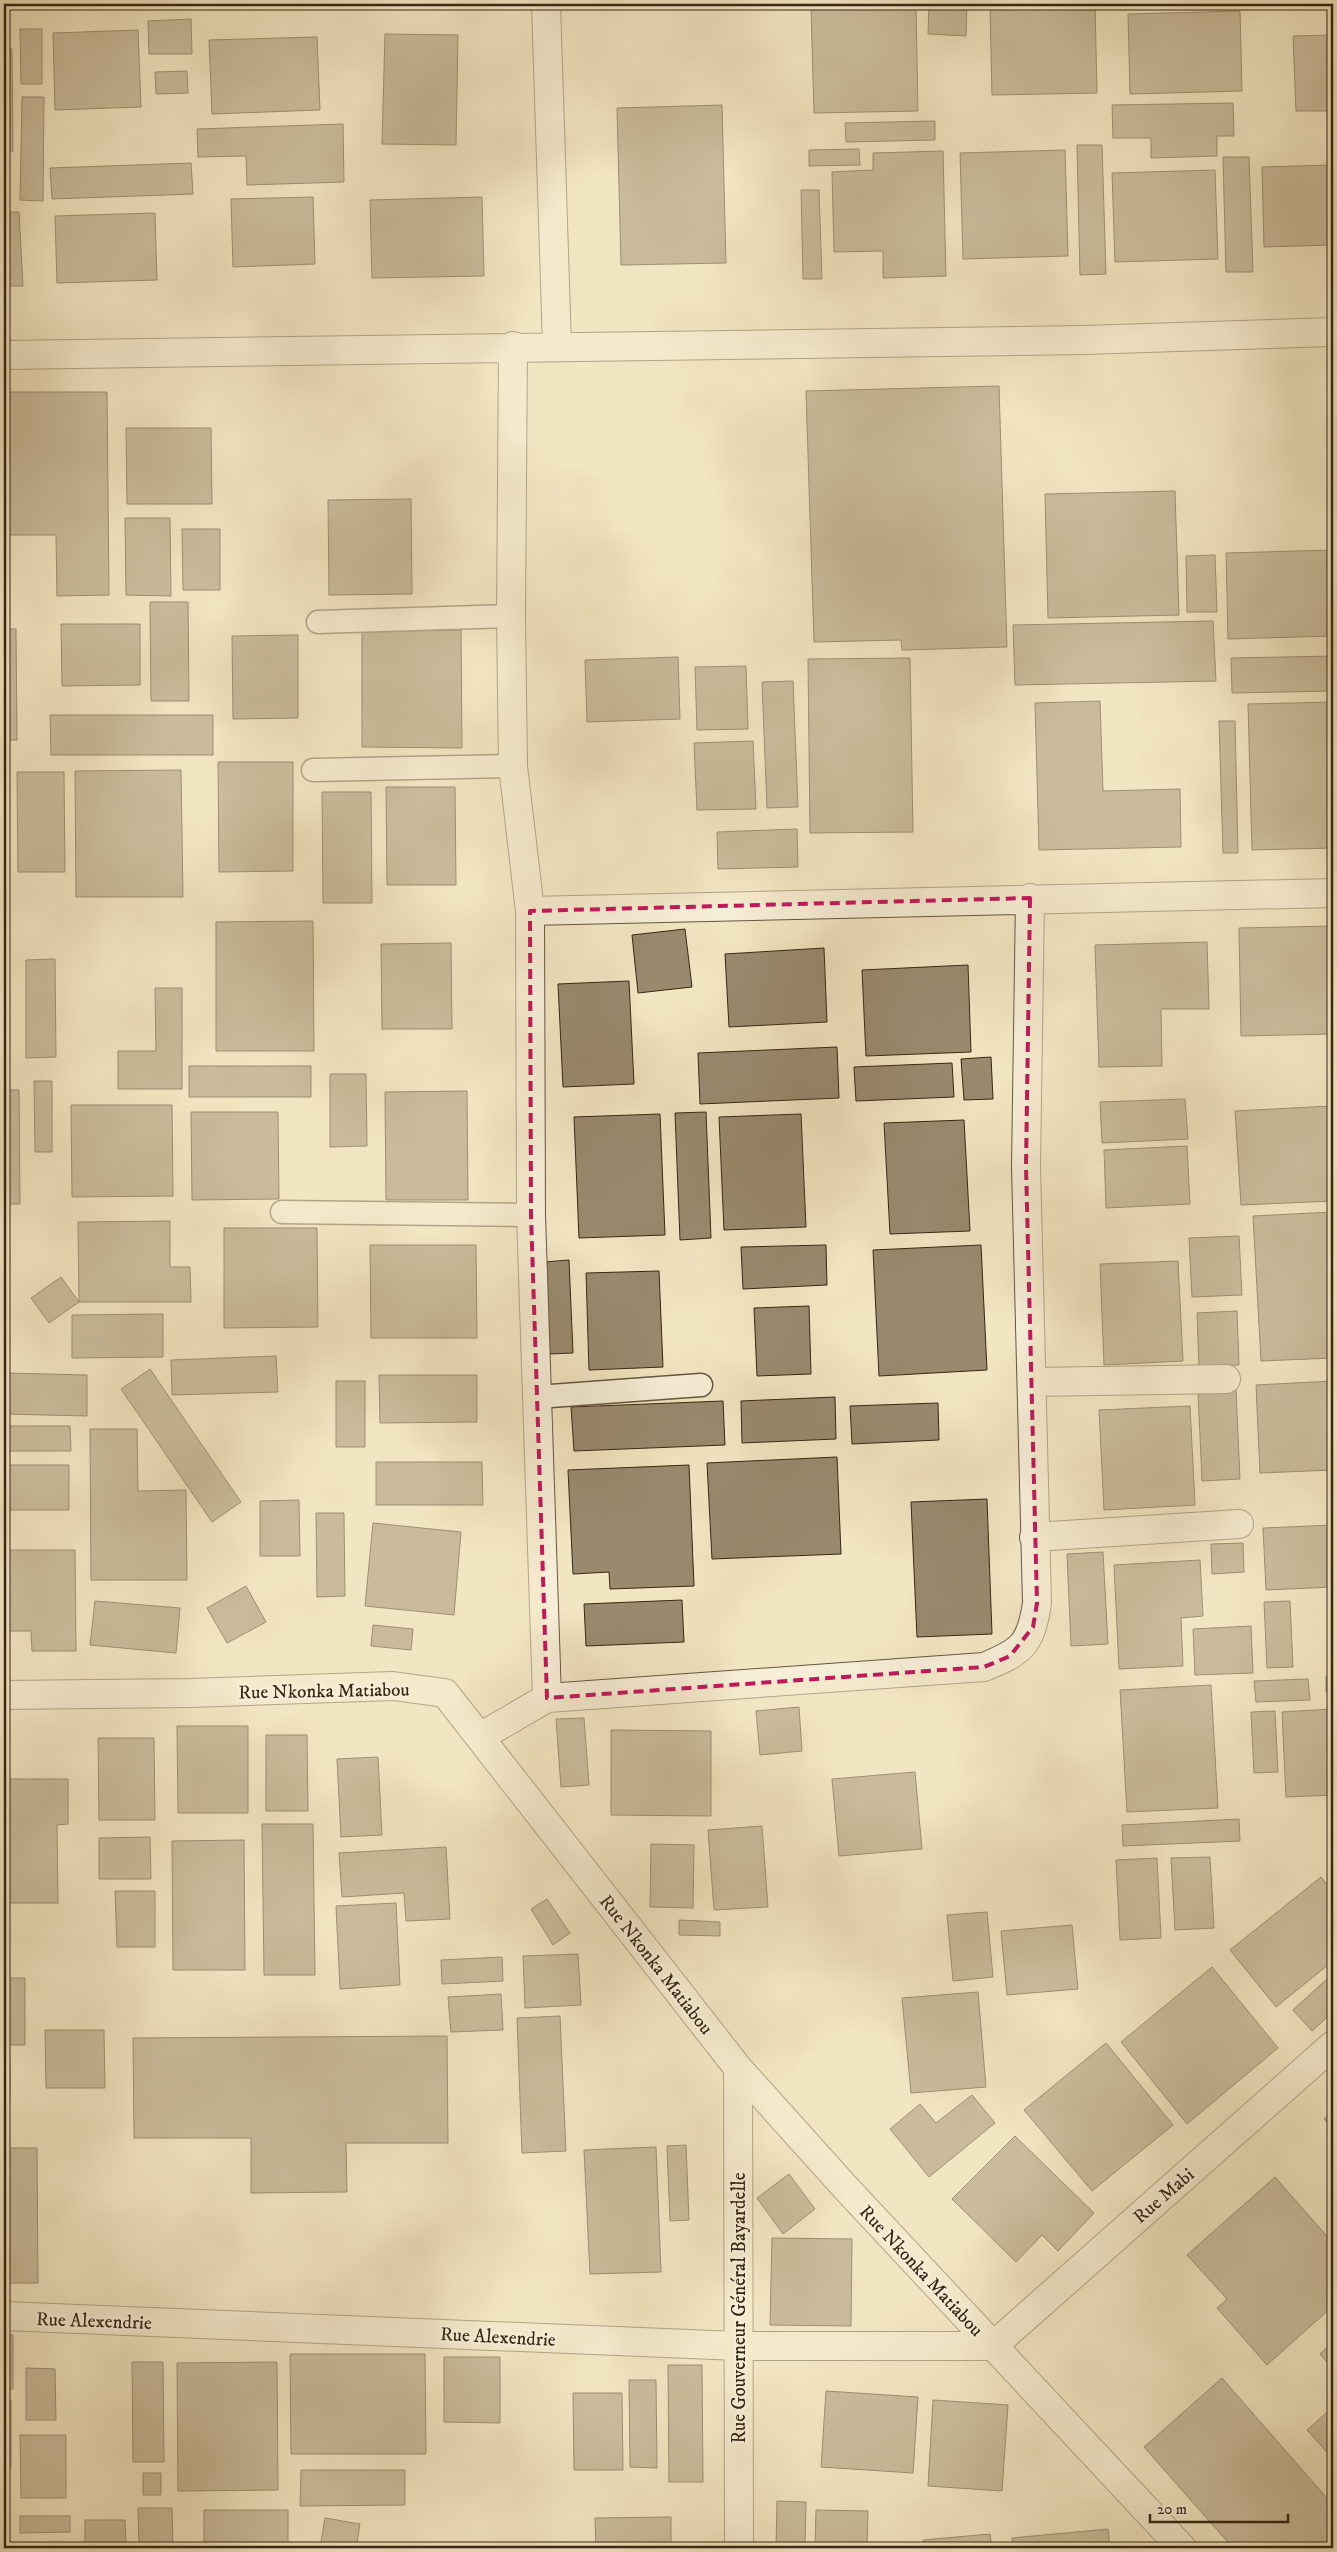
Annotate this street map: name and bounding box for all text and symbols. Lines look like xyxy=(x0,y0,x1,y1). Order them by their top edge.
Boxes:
street label: Rue Nkonka Matiabou xyxy=(238,1679,410,1704)
street label: Rue Nkonka Matiabou xyxy=(594,1890,718,2039)
street label: Rue Mabi xyxy=(1129,2163,1199,2229)
street label: Rue Gouverneur Général Bayardelle xyxy=(728,2172,751,2444)
street label: Rue Nkonka Matiabou xyxy=(854,2201,988,2341)
street label: Rue Alexendrie xyxy=(36,2308,152,2335)
street label: Rue Alexendrie xyxy=(440,2323,556,2352)
scale bar xyxy=(1150,2492,1287,2524)
text: 20 m xyxy=(1157,2500,1187,2519)

